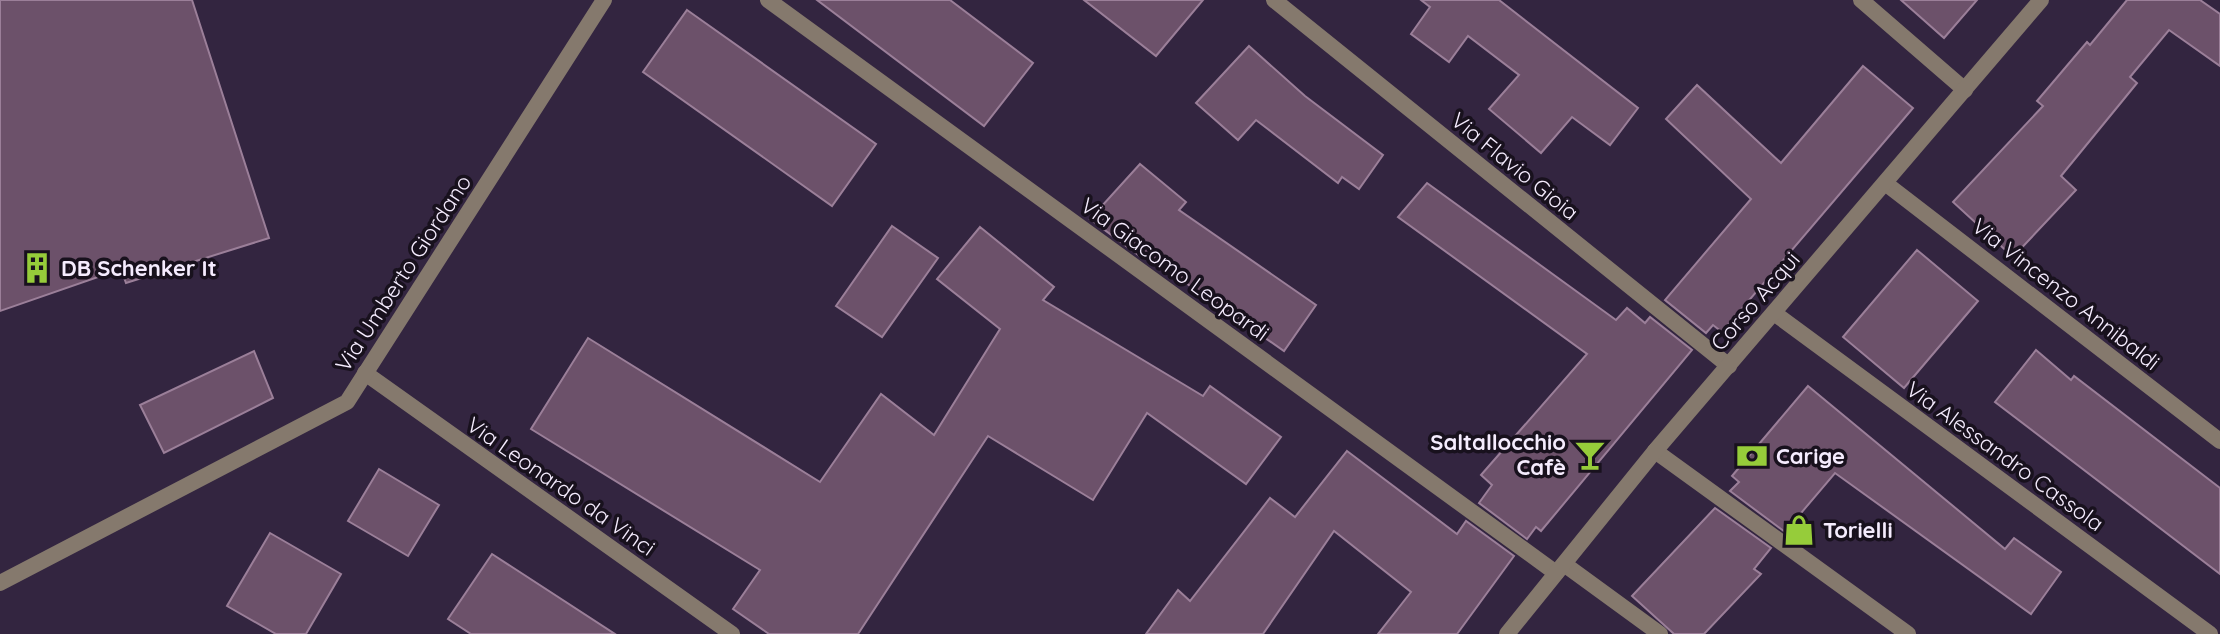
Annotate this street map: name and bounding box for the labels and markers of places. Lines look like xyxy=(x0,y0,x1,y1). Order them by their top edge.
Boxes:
building icon: DB Schenker It xyxy=(20,251,54,285)
place label: DB Schenker It xyxy=(61,254,217,282)
place label: Saltallocchio Cafè xyxy=(1430,428,1566,481)
bar icon: Saltallocchio Cafè xyxy=(1573,438,1607,472)
bank icon: Carige xyxy=(1735,439,1769,473)
place label: Carige xyxy=(1776,442,1845,470)
shop icon: Torielli xyxy=(1782,513,1816,547)
place label: Torielli xyxy=(1823,516,1893,544)

